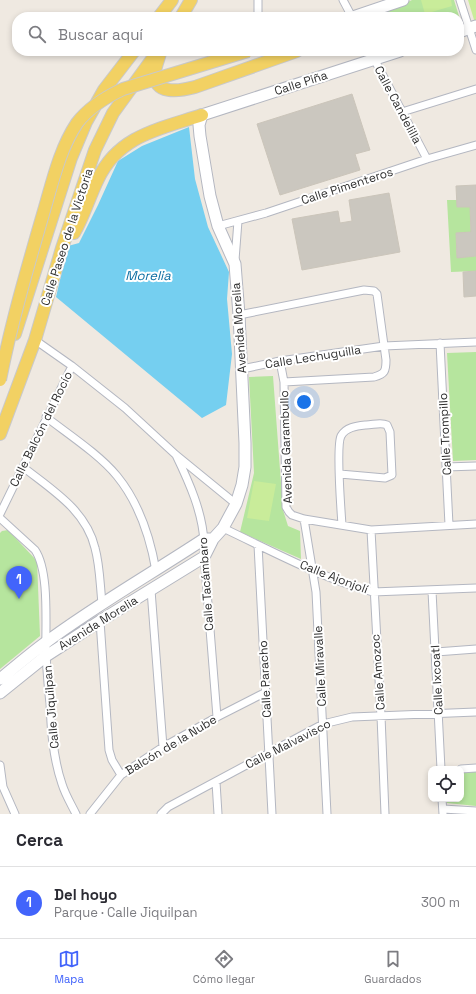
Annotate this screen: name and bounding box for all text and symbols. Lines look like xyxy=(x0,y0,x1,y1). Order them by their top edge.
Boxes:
search box xyxy=(12,12,464,56)
icon: search xyxy=(26,23,48,45)
text: Buscar aquí xyxy=(58,25,143,44)
street label: Calle Candelilla xyxy=(371,63,425,147)
street label: Calle Piña xyxy=(272,67,330,99)
street label: Calle Pimenteros xyxy=(299,164,395,208)
street label: Calle Paseo de la Victoria xyxy=(37,166,97,308)
water label: Morelia xyxy=(125,267,171,284)
street label: Avenida Morelia xyxy=(228,282,250,374)
street label: Calle Lechuguilla xyxy=(264,342,362,372)
street label: Calle Balcón del Rocío xyxy=(6,368,76,490)
street label: Avenida Garambullo xyxy=(276,390,296,504)
your location xyxy=(294,392,314,412)
street label: Calle Trompillo xyxy=(435,392,455,476)
street label: Calle Tacámbaro xyxy=(195,537,217,631)
street label: Calle Ajonjolí xyxy=(297,557,371,597)
pin: 1 xyxy=(6,566,32,599)
street label: Avenida Morelia xyxy=(55,592,141,654)
street label: Calle Miravalle xyxy=(310,625,330,707)
street label: Calle Amozoc xyxy=(367,633,389,711)
street label: Calle Paracho xyxy=(255,640,275,718)
street label: Calle Ixcoatl xyxy=(427,645,447,715)
street label: Calle Jiquilpan xyxy=(39,665,63,749)
street label: Balcón de la Nube xyxy=(122,711,220,779)
street label: Calle Malvavisco xyxy=(242,716,334,772)
map controls xyxy=(428,766,464,802)
button: locate xyxy=(428,766,464,802)
text: Cerca xyxy=(16,829,63,851)
text: Del hoyo xyxy=(54,885,117,904)
text: 1 xyxy=(26,894,32,911)
text: 300 m xyxy=(421,894,460,911)
text: Parque · Calle Jiquilpan xyxy=(54,904,198,921)
tab: Mapa xyxy=(55,948,84,986)
tab: Cómo llegar xyxy=(193,948,255,986)
tab: Guardados xyxy=(364,948,421,986)

